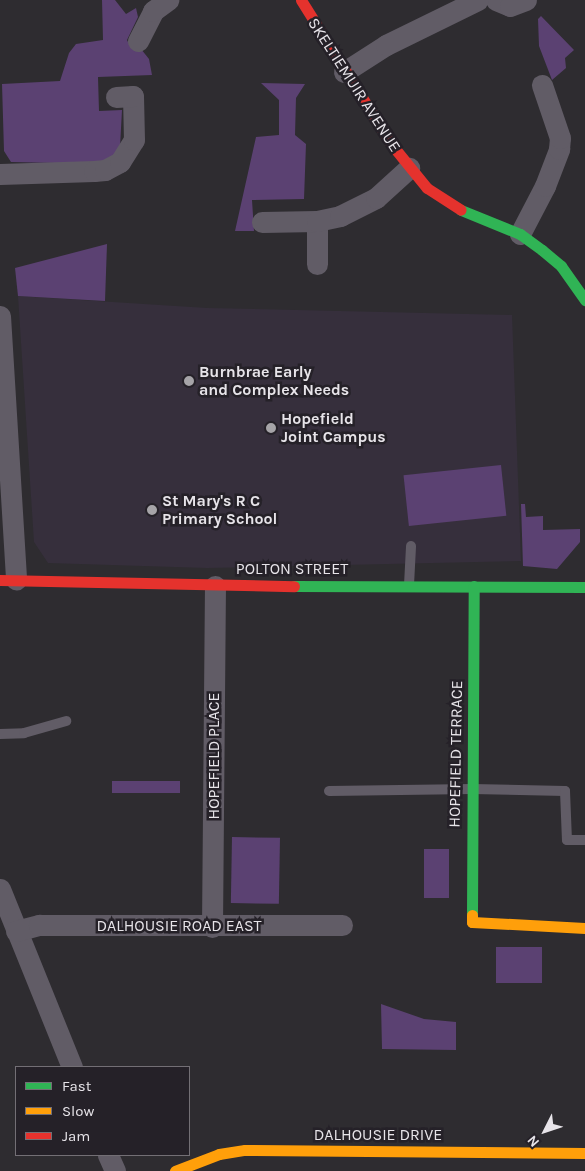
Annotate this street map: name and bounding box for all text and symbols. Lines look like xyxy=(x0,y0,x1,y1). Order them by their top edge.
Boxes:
street label: SKELTIEMUIR AVENUE xyxy=(304,14,404,156)
place label: Burnbrae Early and Complex Needs xyxy=(199,362,349,400)
marker: Burnbrae Early and Complex Needs xyxy=(183,375,195,387)
place label: Hopefield Joint Campus xyxy=(281,409,386,447)
marker: Hopefield Joint Campus xyxy=(265,422,277,434)
place label: St Mary's R C Primary School xyxy=(162,491,277,529)
marker: St Mary's R C Primary School xyxy=(146,504,158,516)
street label: POLTON STREET xyxy=(236,559,348,579)
street label: HOPEFIELD TERRACE xyxy=(445,680,467,828)
street label: HOPEFIELD PLACE xyxy=(204,693,224,819)
street label: DALHOUSIE ROAD EAST xyxy=(96,916,262,936)
legend xyxy=(15,1066,190,1156)
text: Fast xyxy=(62,1077,91,1095)
text: Slow xyxy=(62,1102,94,1120)
north arrow xyxy=(520,1106,570,1156)
street label: DALHOUSIE DRIVE xyxy=(314,1125,442,1145)
text: Jam xyxy=(62,1127,90,1145)
text: N xyxy=(524,1132,543,1151)

